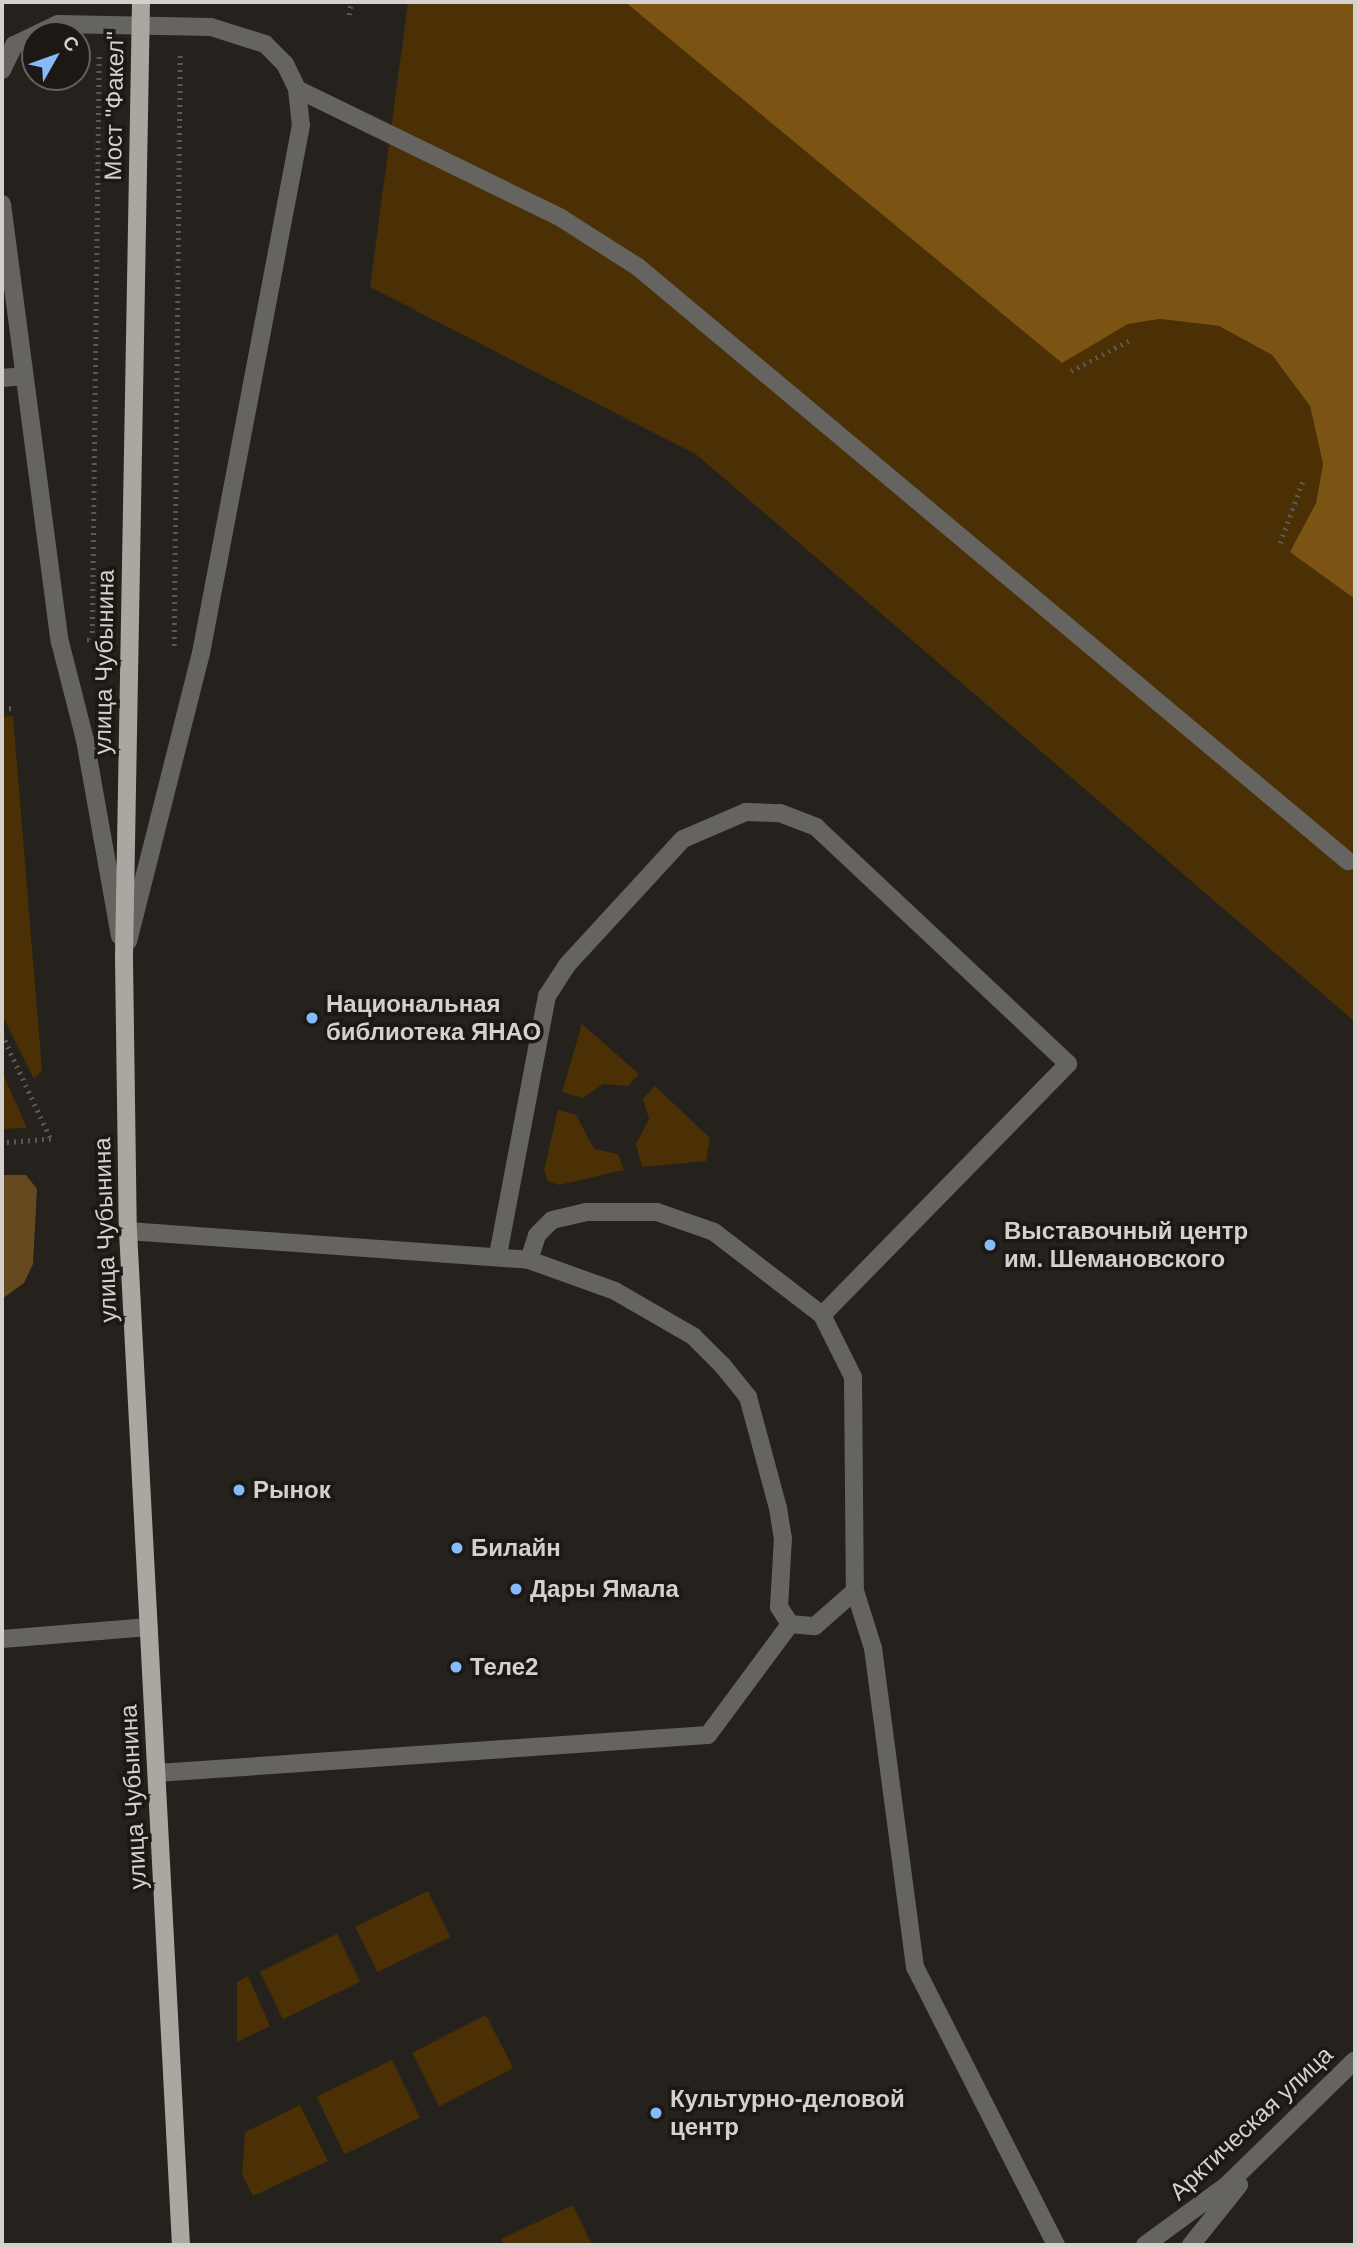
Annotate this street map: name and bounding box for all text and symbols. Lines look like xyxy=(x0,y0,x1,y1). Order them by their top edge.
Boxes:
north arrow xyxy=(21,21,91,91)
text: С xyxy=(58,31,83,55)
street label: Мост "Факел" xyxy=(98,31,130,181)
street label: улица Чубынина xyxy=(88,569,120,755)
place label: Национальная библиотека ЯНАО xyxy=(326,990,541,1046)
marker: Национальная библиотека ЯНАО xyxy=(304,1010,320,1026)
street label: улица Чубынина xyxy=(87,1137,123,1323)
place label: Выставочный центр им. Шемановского xyxy=(1004,1217,1248,1273)
marker: Выставочный центр им. Шемановского xyxy=(982,1237,998,1253)
place label: Рынок xyxy=(253,1476,331,1504)
marker: Рынок xyxy=(231,1482,247,1498)
place label: Билайн xyxy=(471,1534,561,1562)
marker: Билайн xyxy=(449,1540,465,1556)
place label: Дары Ямала xyxy=(530,1575,679,1603)
marker: Дары Ямала xyxy=(508,1581,524,1597)
place label: Теле2 xyxy=(470,1653,538,1681)
marker: Теле2 xyxy=(448,1659,464,1675)
street label: улица Чубынина xyxy=(114,1704,152,1890)
street label: Арктическая улица xyxy=(1164,2040,1338,2206)
place label: Культурно-деловой центр xyxy=(670,2085,905,2141)
marker: Культурно-деловой центр xyxy=(648,2105,664,2121)

